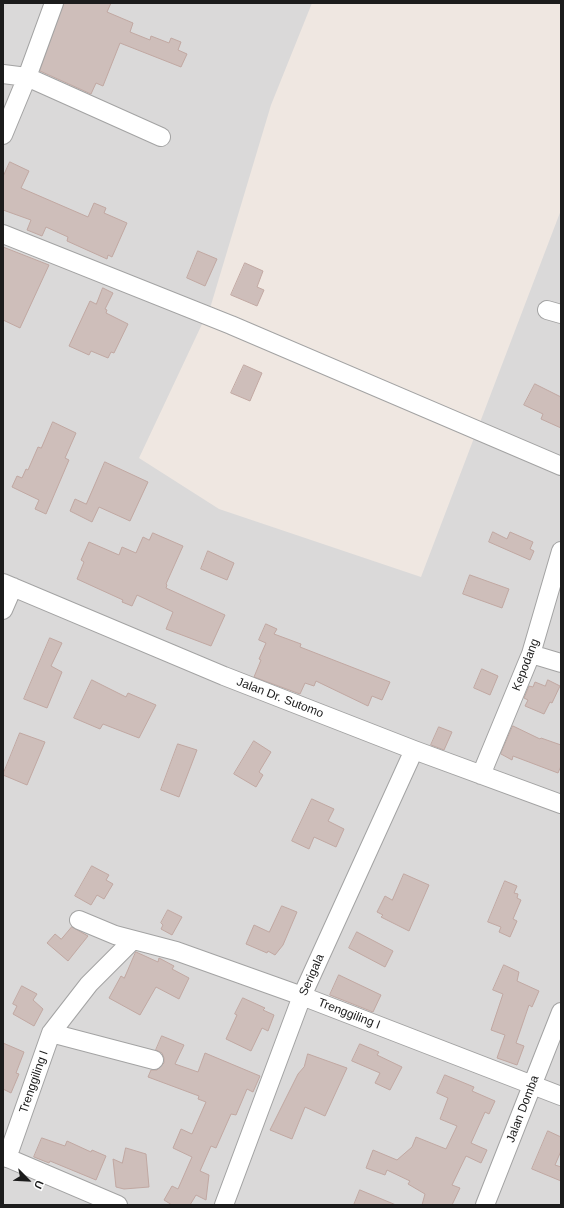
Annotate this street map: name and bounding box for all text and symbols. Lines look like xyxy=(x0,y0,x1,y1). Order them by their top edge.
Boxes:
street label: Kepodang xyxy=(509,637,543,693)
street label: Jalan Dr. Sutomo xyxy=(234,675,326,721)
street label: Serigala xyxy=(296,952,328,998)
street label: Trenggiling I xyxy=(316,996,382,1032)
street label: Trenggiling I xyxy=(17,1049,51,1115)
street label: Jalan Domba xyxy=(504,1073,542,1145)
north arrow xyxy=(8,1160,48,1200)
text: U xyxy=(32,1179,46,1191)

